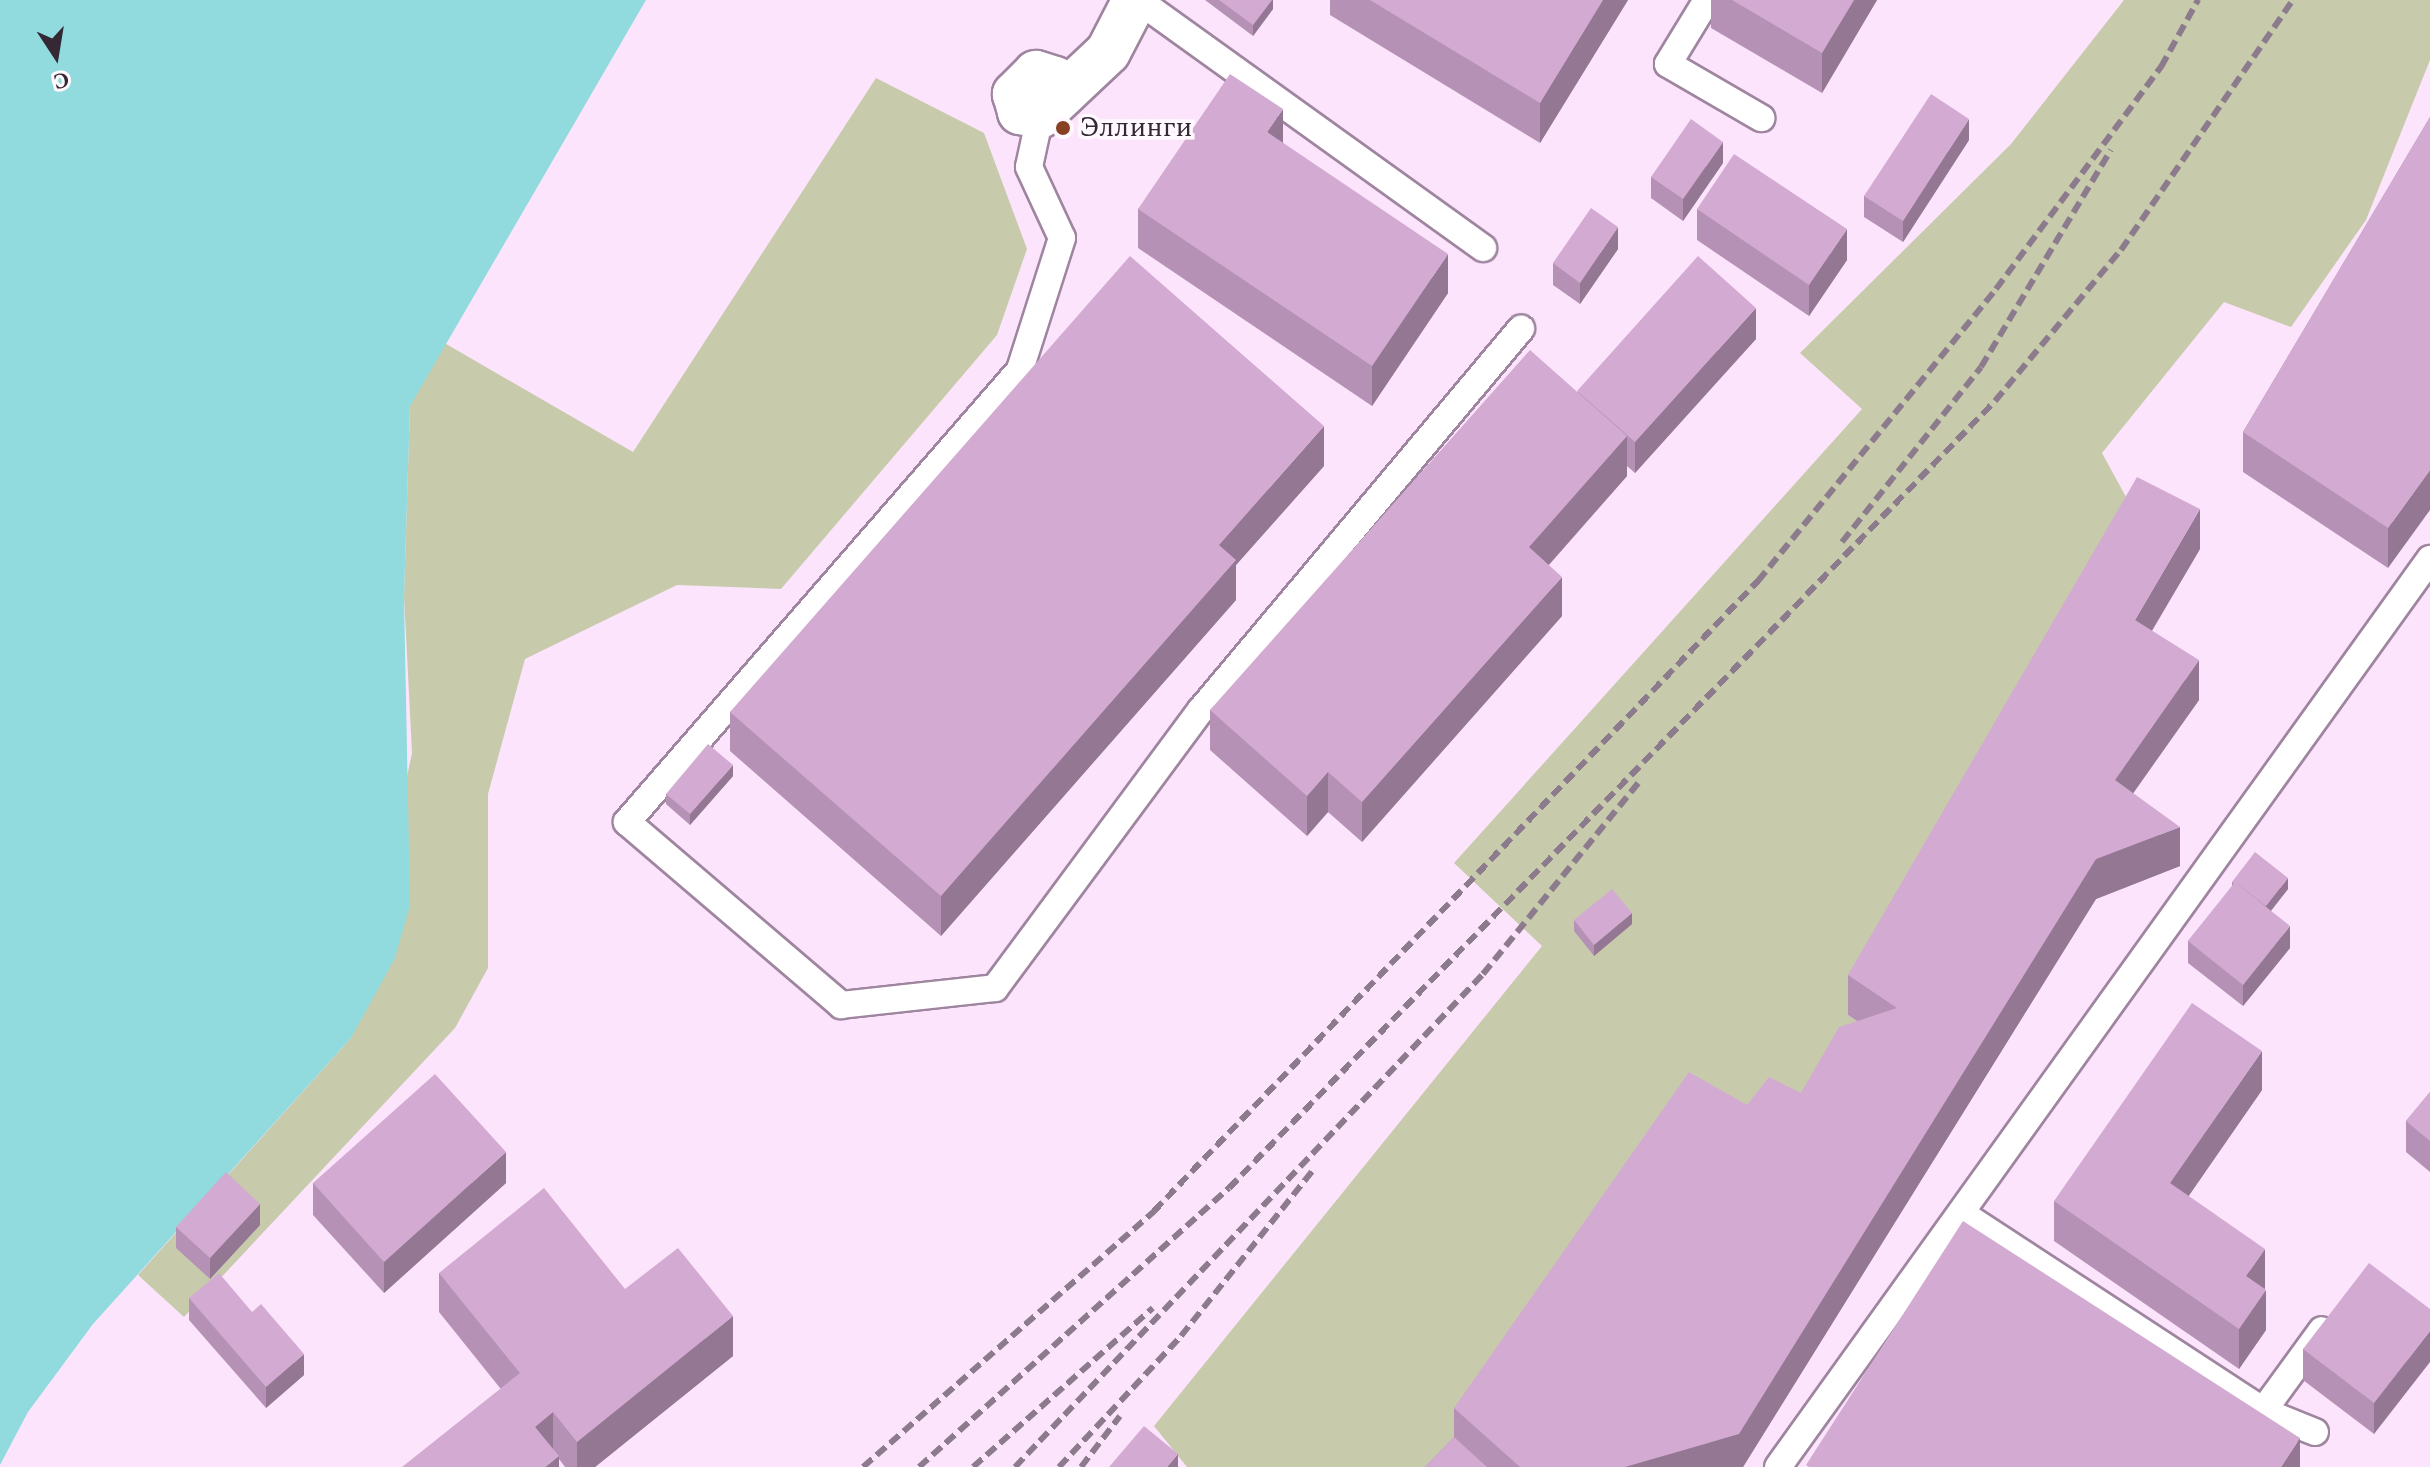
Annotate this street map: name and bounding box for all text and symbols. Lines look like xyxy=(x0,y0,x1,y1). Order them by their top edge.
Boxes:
north arrow xyxy=(16,16,96,96)
text: С xyxy=(50,62,72,98)
place label: Эллинги xyxy=(1079,111,1192,145)
marker: Эллинги xyxy=(1054,119,1072,137)

